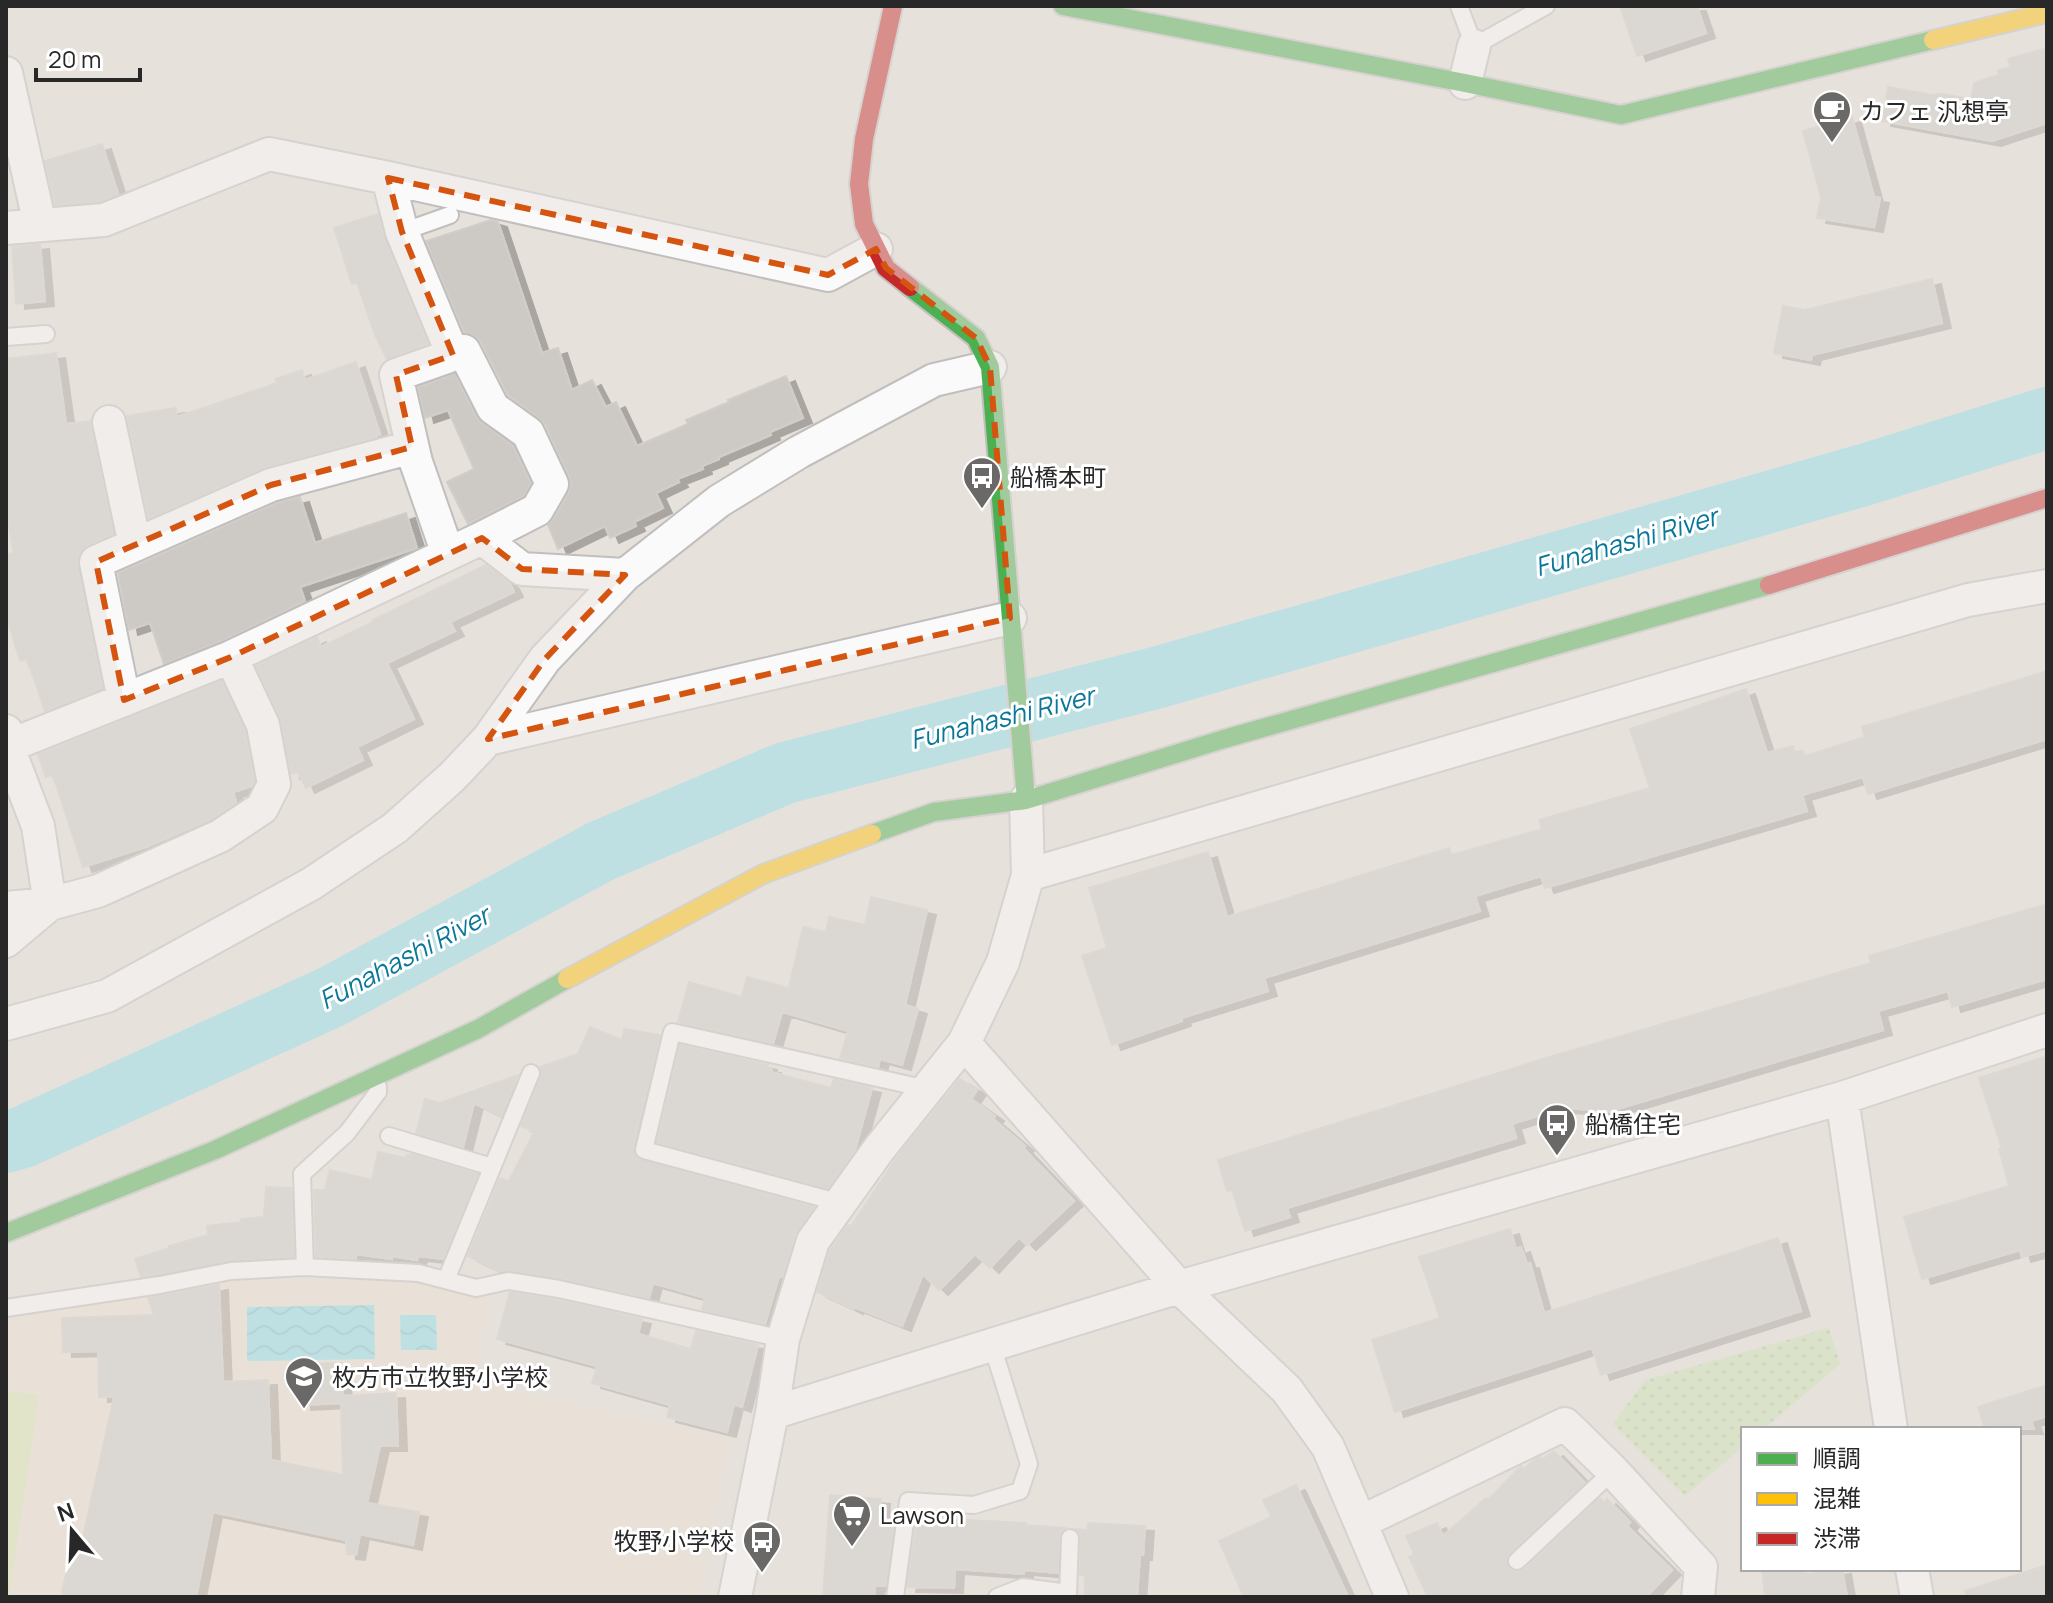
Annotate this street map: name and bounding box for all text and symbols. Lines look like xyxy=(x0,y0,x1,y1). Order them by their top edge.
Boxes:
scale bar xyxy=(36,32,140,82)
text: 20 m xyxy=(48,42,101,75)
cafe icon: カフェ 汎想亭 xyxy=(1811,89,1853,144)
place label: カフェ 汎想亭 xyxy=(1860,94,2009,127)
bus stop icon: 船橋本町 xyxy=(961,455,1003,510)
place label: 船橋本町 xyxy=(1010,460,1106,493)
water label: Funahashi River xyxy=(1530,497,1725,584)
water label: Funahashi River xyxy=(906,676,1101,757)
water label: Funahashi River xyxy=(312,895,499,1017)
bus stop icon: 船橋住宅 xyxy=(1536,1102,1578,1157)
place label: 船橋住宅 xyxy=(1585,1107,1681,1140)
school or university icon: 枚方市立牧野小学校 xyxy=(283,1355,325,1410)
place label: 枚方市立牧野小学校 xyxy=(332,1360,548,1393)
legend xyxy=(1741,1427,2021,1571)
text: 順調 xyxy=(1813,1441,1861,1474)
text: 混雑 xyxy=(1813,1481,1861,1514)
north arrow xyxy=(32,1491,112,1571)
supermarket icon: Lawson xyxy=(831,1493,873,1548)
text: N xyxy=(53,1495,78,1529)
place label: Lawson xyxy=(880,1498,964,1531)
bus stop icon: 牧野小学校 xyxy=(741,1519,783,1574)
text: 渋滞 xyxy=(1813,1521,1861,1554)
place label: 牧野小学校 xyxy=(614,1524,734,1557)

